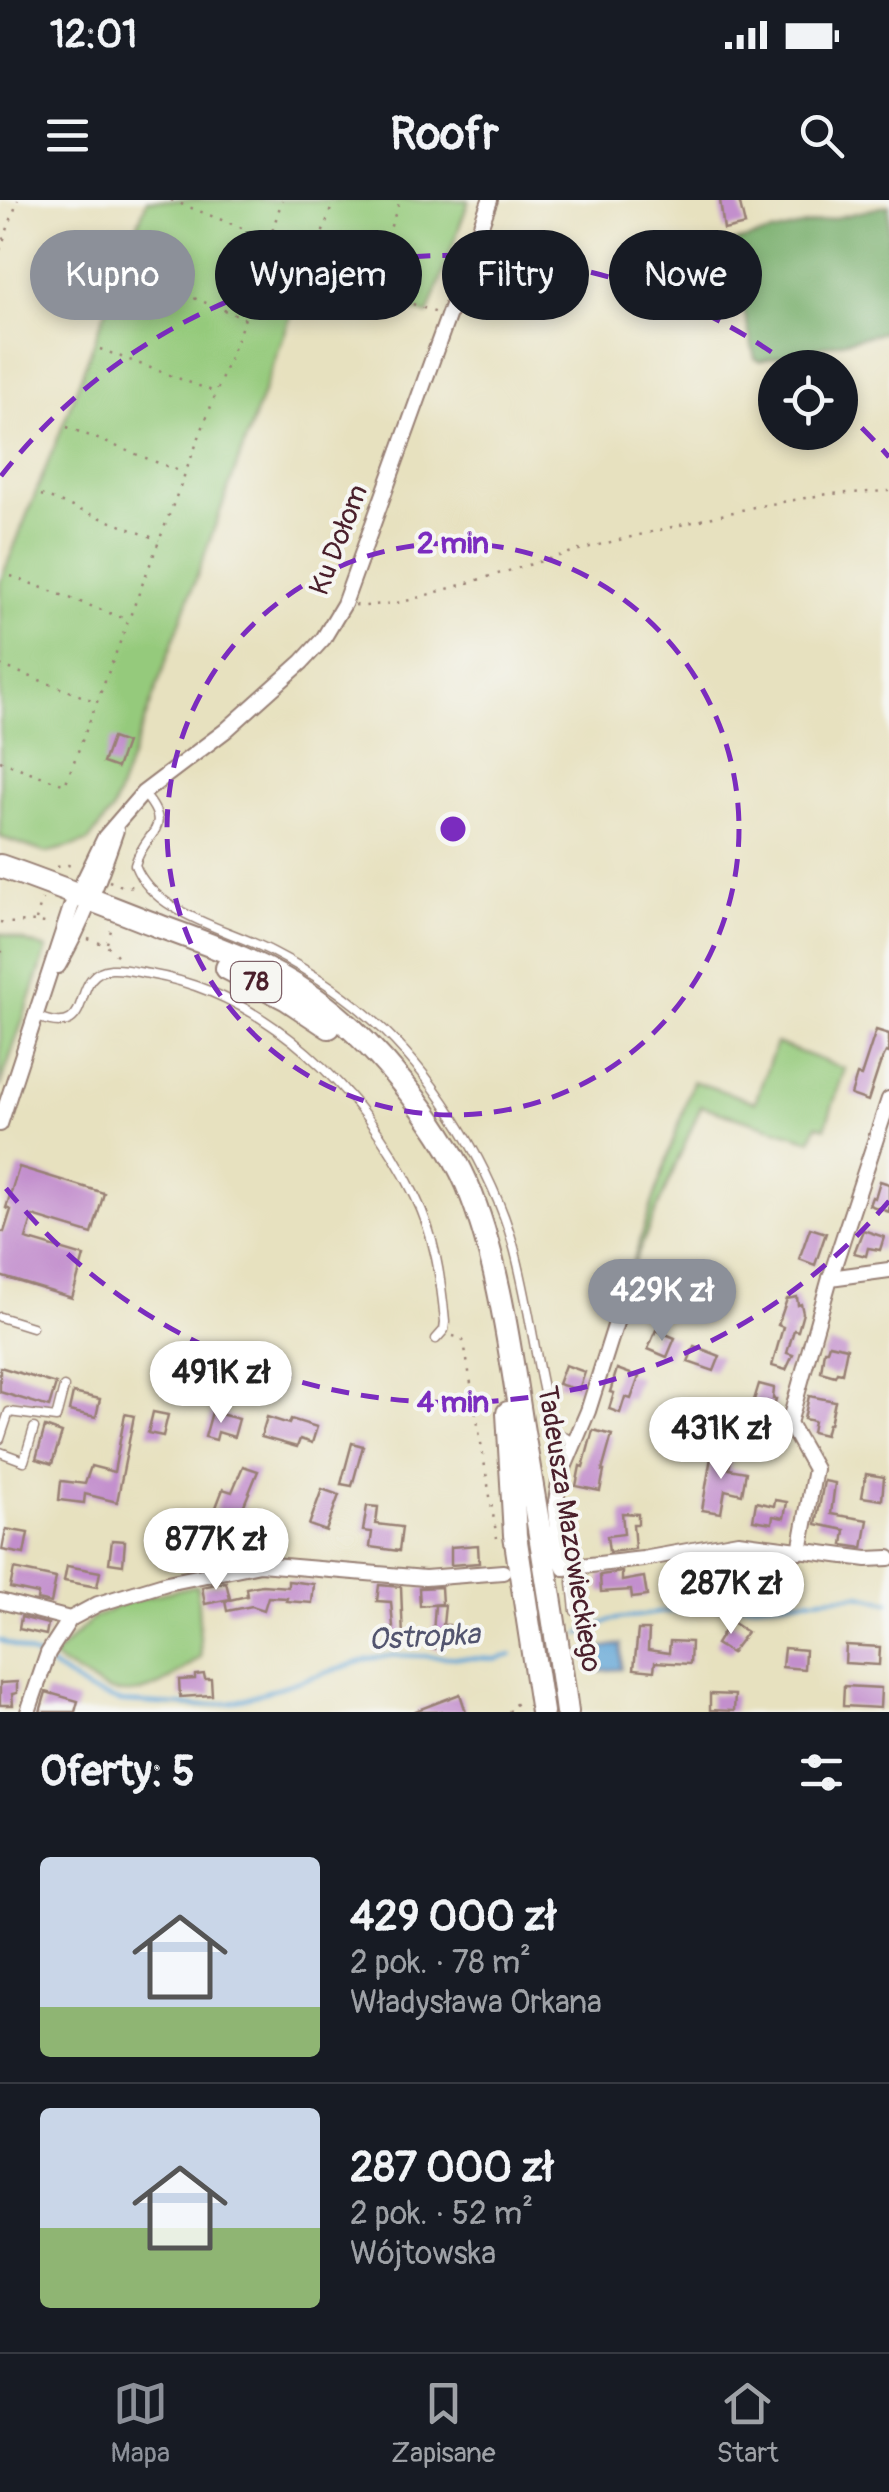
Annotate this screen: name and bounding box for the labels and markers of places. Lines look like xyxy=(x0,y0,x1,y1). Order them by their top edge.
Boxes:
centre of rings xyxy=(435,811,471,847)
pin: 429K zł xyxy=(570,1259,754,1344)
pin: 491K zł xyxy=(129,1341,313,1426)
pin: 431K zł xyxy=(629,1397,813,1482)
pin: 877K zł xyxy=(124,1508,308,1593)
pin: 287K zł xyxy=(639,1552,823,1637)

